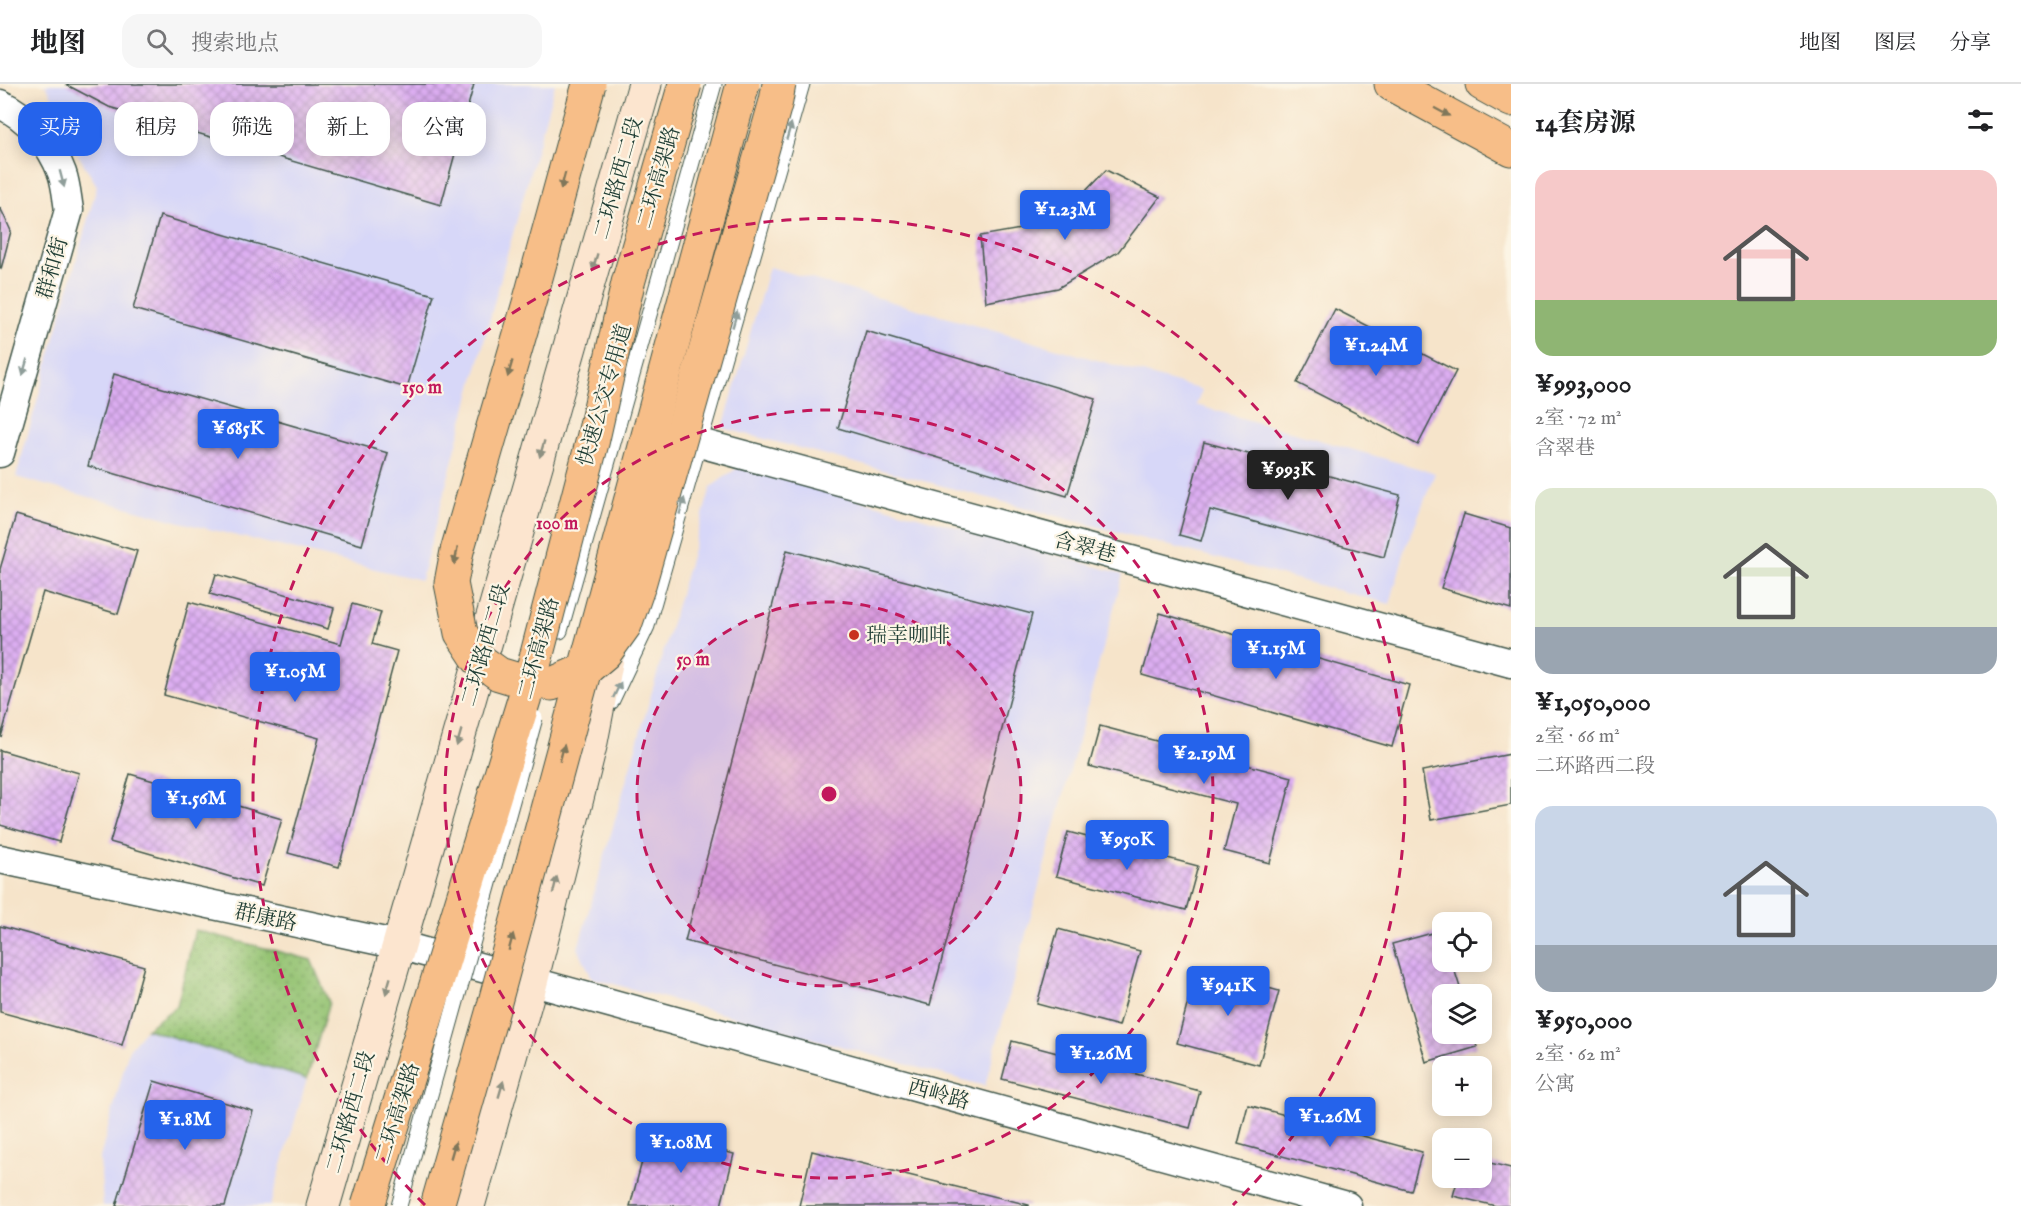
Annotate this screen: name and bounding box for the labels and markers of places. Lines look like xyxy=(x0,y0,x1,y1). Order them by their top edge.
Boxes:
pin: ¥1.23M xyxy=(1016,190,1114,241)
pin: ¥1.24M xyxy=(1327,326,1425,377)
pin: ¥685K xyxy=(196,409,280,460)
pin: ¥993K xyxy=(1246,450,1330,501)
place label: 瑞幸咖啡 xyxy=(866,623,950,650)
marker: 瑞幸咖啡 xyxy=(847,628,861,642)
pin: ¥1.15M xyxy=(1227,629,1325,680)
pin: ¥1.05M xyxy=(246,652,344,703)
pin: ¥2.19M xyxy=(1155,734,1253,785)
pin: ¥1.56M xyxy=(147,779,245,830)
centre of rings xyxy=(819,784,839,804)
pin: ¥950K xyxy=(1085,820,1169,871)
pin: ¥941K xyxy=(1186,966,1270,1017)
pin: ¥1.26M xyxy=(1052,1034,1150,1085)
pin: ¥1.26M xyxy=(1281,1097,1379,1148)
pin: ¥1.8M xyxy=(143,1100,227,1151)
pin: ¥1.08M xyxy=(632,1123,730,1174)

